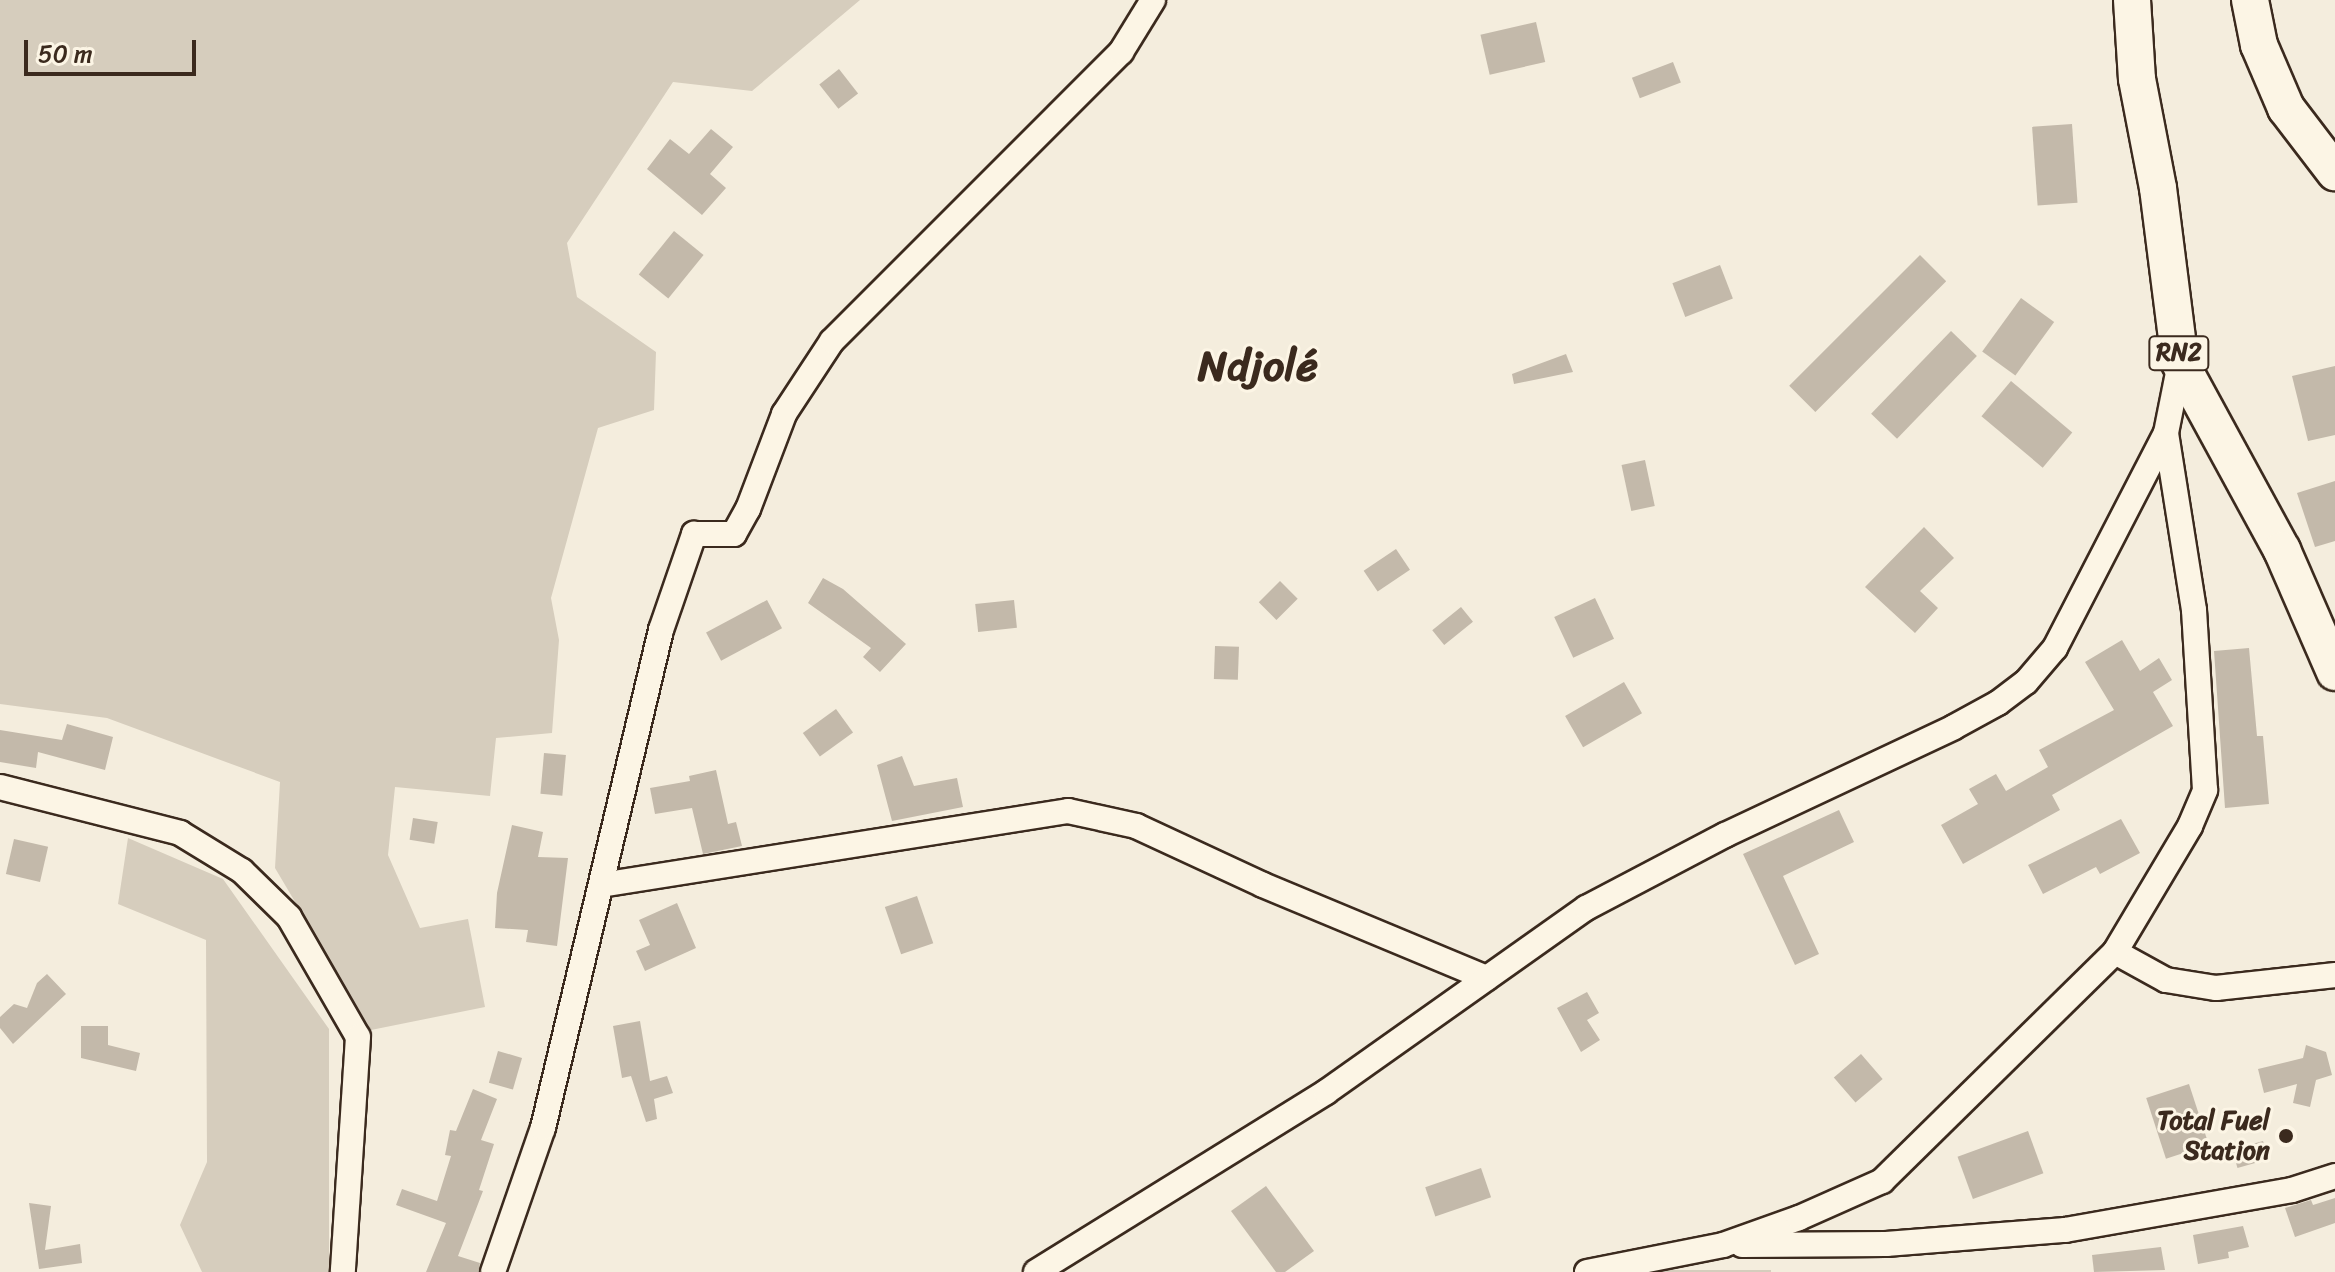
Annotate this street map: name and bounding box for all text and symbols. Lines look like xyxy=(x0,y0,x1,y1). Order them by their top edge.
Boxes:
scale bar xyxy=(28,24,200,74)
text: 50 m xyxy=(38,33,93,75)
road number: RN2 xyxy=(2147,333,2211,373)
district label: Ndjolé xyxy=(1198,341,1318,391)
place label: Total Fuel Station xyxy=(2157,1105,2270,1166)
marker: Total Fuel Station xyxy=(2277,1127,2295,1145)

